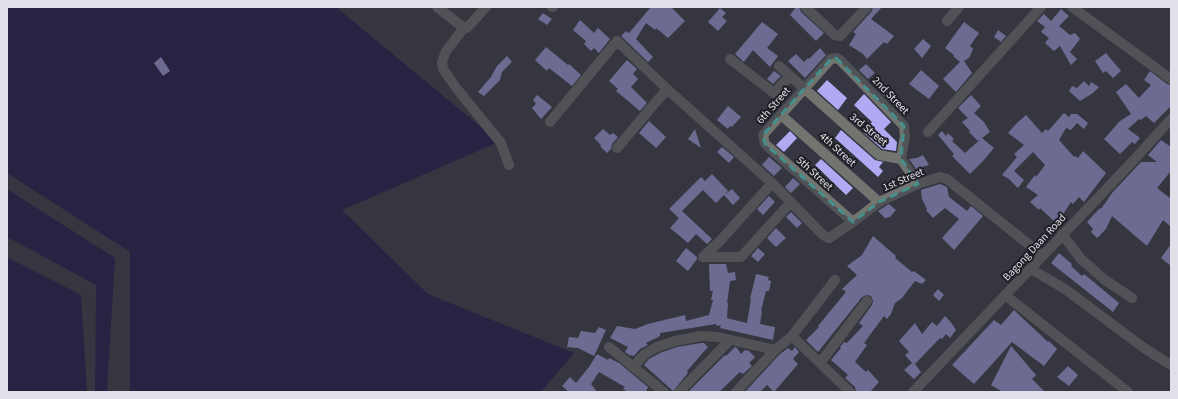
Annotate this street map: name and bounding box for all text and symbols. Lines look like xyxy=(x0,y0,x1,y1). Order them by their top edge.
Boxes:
street label: 2nd Street xyxy=(869,73,913,118)
street label: 6th Street xyxy=(753,83,794,127)
street label: 3rd Street xyxy=(846,109,891,150)
street label: 4th Street xyxy=(816,129,860,170)
street label: 5th Street xyxy=(793,153,837,194)
street label: 1st Street xyxy=(880,164,926,195)
street label: Bagong Daan Road xyxy=(999,210,1069,284)

